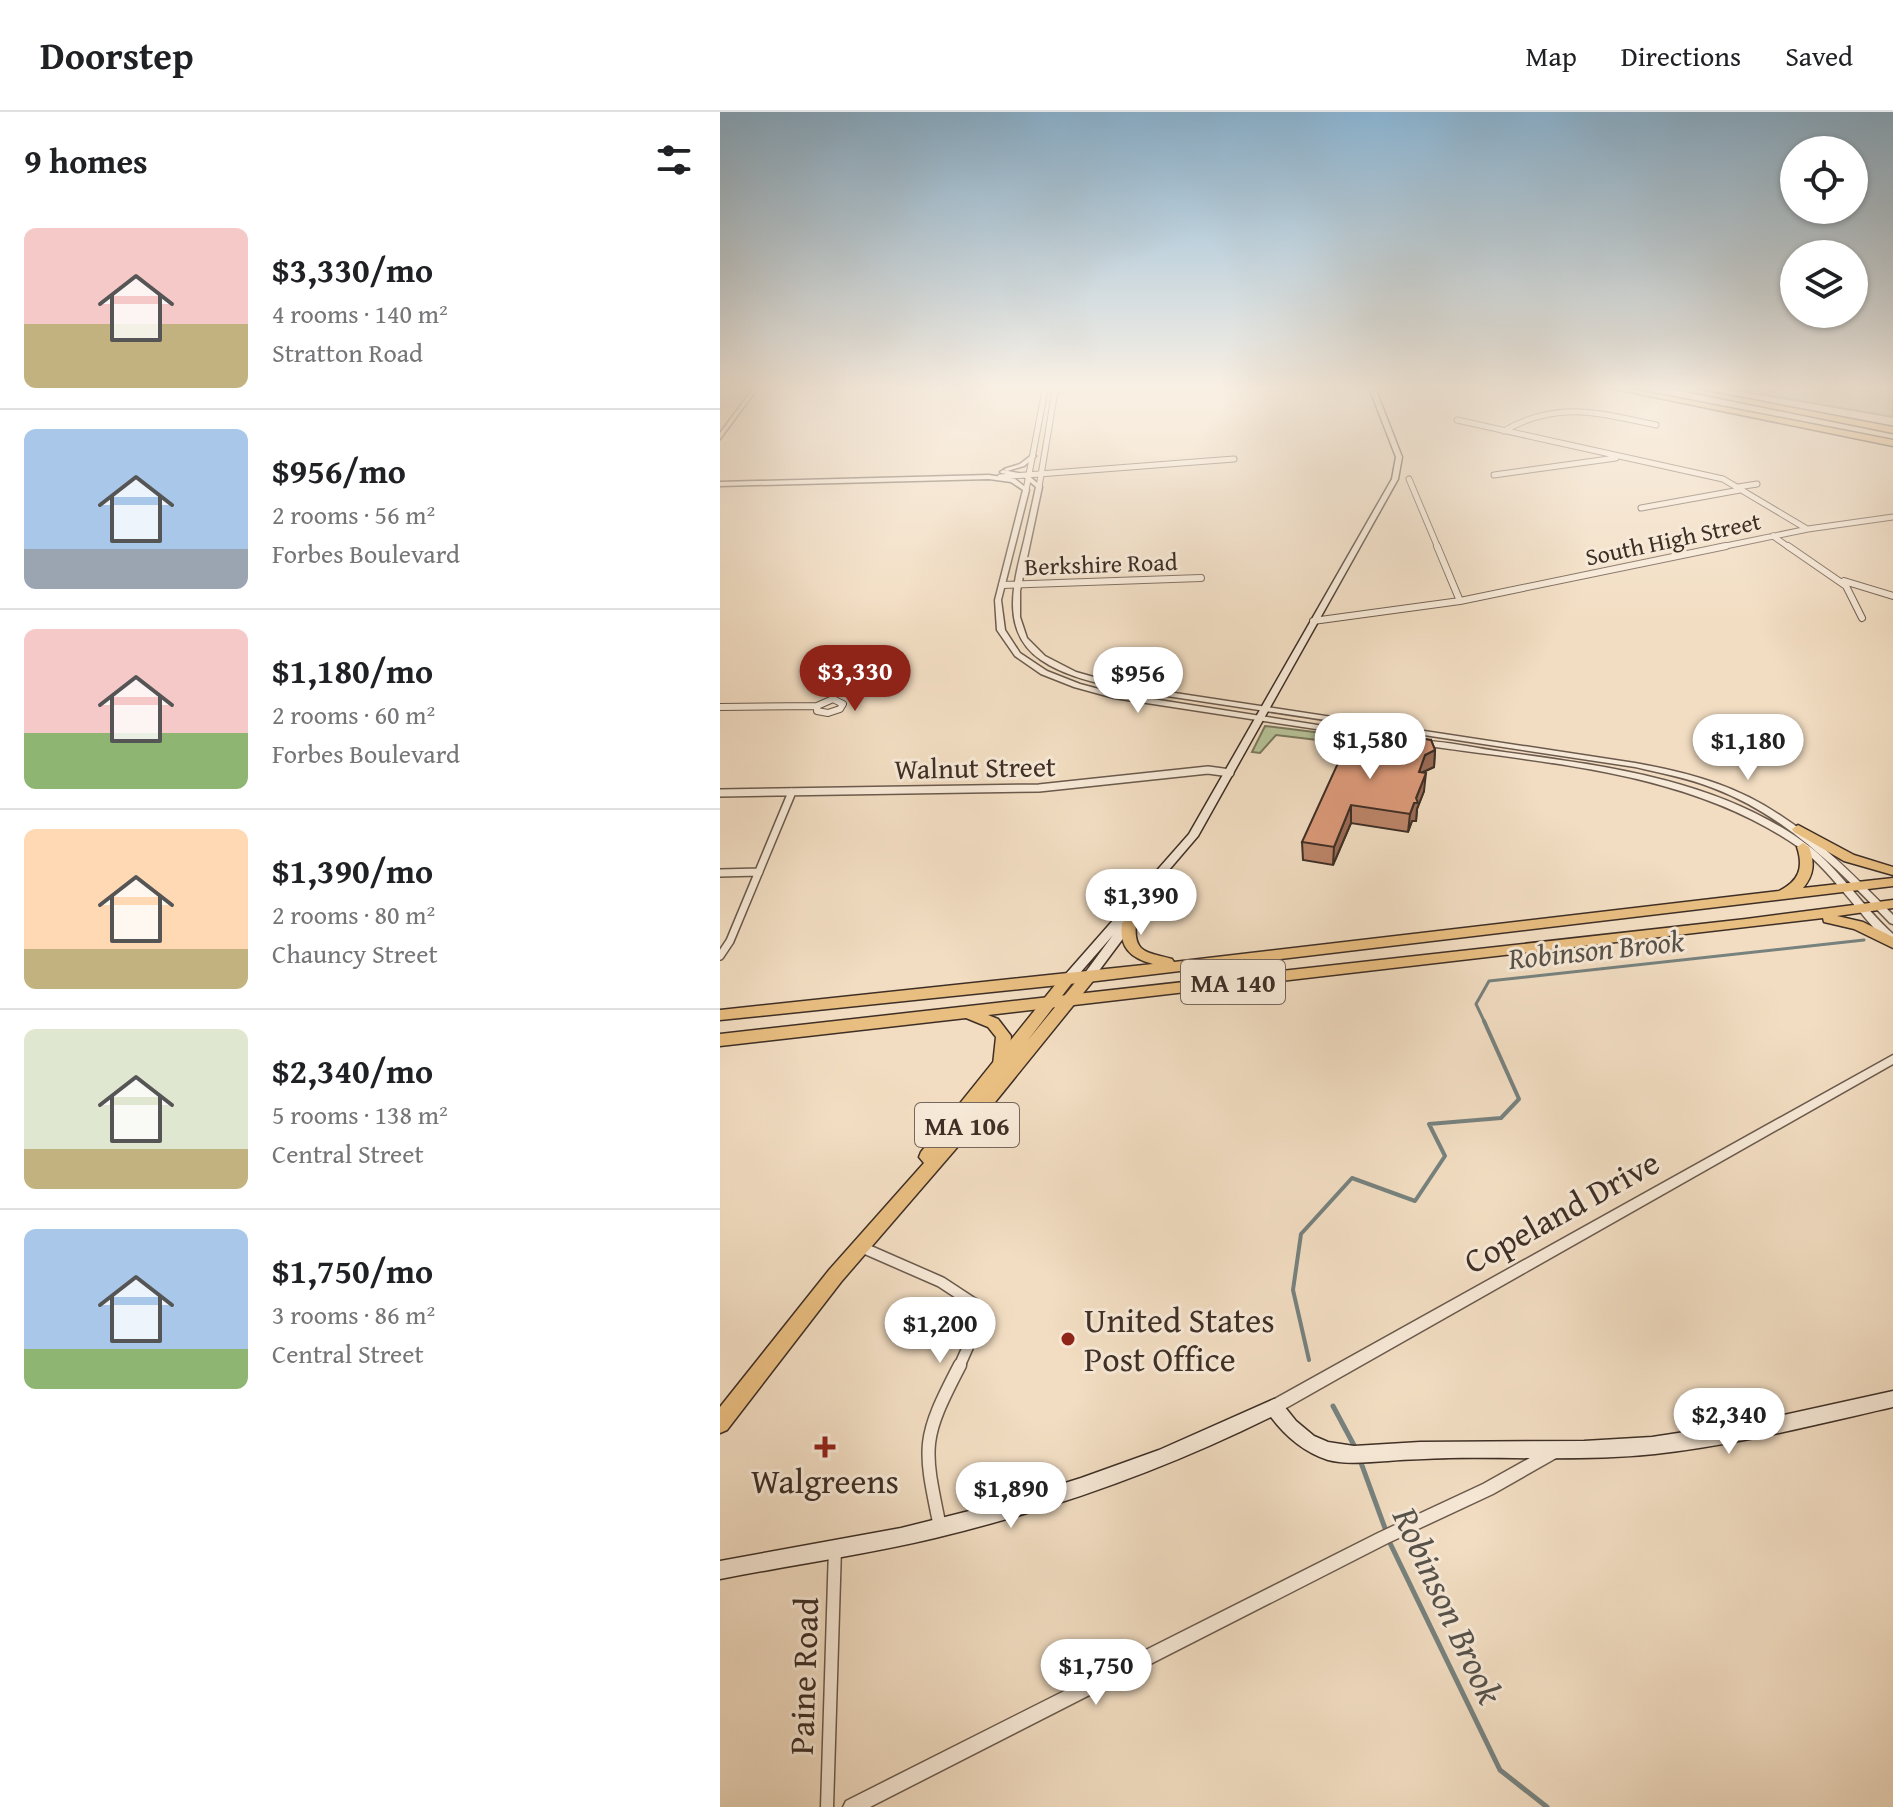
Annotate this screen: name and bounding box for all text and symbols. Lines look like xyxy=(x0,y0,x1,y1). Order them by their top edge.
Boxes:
text: Doorstep xyxy=(40,27,194,83)
text: Map xyxy=(1525,35,1577,76)
text: Directions xyxy=(1621,35,1741,76)
text: Saved xyxy=(1785,35,1853,76)
text: 9 homes xyxy=(24,136,148,185)
map controls xyxy=(1780,136,1868,328)
button: locate xyxy=(1780,136,1868,224)
icon: filters xyxy=(652,138,696,182)
button: layers xyxy=(1780,240,1868,328)
text: $3,330/mo xyxy=(272,245,433,294)
icon: home xyxy=(88,260,184,356)
text: 4 rooms · 140 m² xyxy=(272,294,448,333)
text: Stratton Road xyxy=(272,333,423,372)
text: $956/mo xyxy=(272,446,406,495)
icon: home xyxy=(88,461,184,557)
text: 2 rooms · 56 m² xyxy=(272,495,435,534)
street label: South High Street xyxy=(1582,503,1764,575)
text: Forbes Boulevard xyxy=(272,534,460,573)
street label: Berkshire Road xyxy=(1024,544,1178,584)
pin: $3,330 xyxy=(790,645,920,713)
text: $1,180/mo xyxy=(272,646,433,695)
pin: $956 xyxy=(1091,647,1185,715)
text: $3,330 xyxy=(818,651,892,690)
text: $956 xyxy=(1111,653,1165,692)
icon: home xyxy=(88,661,184,757)
text: 2 rooms · 60 m² xyxy=(272,695,435,734)
pin: $1,580 xyxy=(1305,713,1435,781)
pin: $1,180 xyxy=(1683,714,1813,782)
text: $1,580 xyxy=(1333,719,1407,758)
text: $1,180 xyxy=(1711,720,1785,759)
text: Forbes Boulevard xyxy=(272,734,460,773)
street label: Walnut Street xyxy=(894,745,1056,789)
text: $1,390/mo xyxy=(272,846,433,895)
icon: home xyxy=(88,861,184,957)
pin: $1,390 xyxy=(1076,869,1206,937)
text: $1,390 xyxy=(1104,875,1178,914)
text: 2 rooms · 80 m² xyxy=(272,895,435,934)
water label: Robinson Brook xyxy=(1505,918,1686,980)
text: Chauncy Street xyxy=(272,934,438,973)
road number: MA 140 xyxy=(1181,960,1285,1004)
text: $2,340/mo xyxy=(272,1046,433,1095)
icon: home xyxy=(88,1061,184,1157)
text: 5 rooms · 138 m² xyxy=(272,1095,448,1134)
road number: MA 106 xyxy=(915,1103,1019,1147)
text: Central Street xyxy=(272,1134,424,1173)
street label: Copeland Drive xyxy=(1454,1137,1668,1285)
text: $1,750/mo xyxy=(272,1246,433,1295)
icon: home xyxy=(88,1261,184,1357)
text: 3 rooms · 86 m² xyxy=(272,1295,435,1334)
place label: United States Post Office xyxy=(1084,1295,1275,1383)
pin: $1,200 xyxy=(875,1297,1005,1365)
text: $1,200 xyxy=(903,1303,977,1342)
marker: United States Post Office xyxy=(1059,1330,1077,1348)
text: Central Street xyxy=(272,1334,424,1373)
pin: $2,340 xyxy=(1664,1388,1794,1456)
text: $2,340 xyxy=(1692,1394,1766,1433)
marker: Walgreens xyxy=(816,1438,834,1456)
place label: Walgreens xyxy=(751,1456,899,1505)
pin: $1,890 xyxy=(946,1462,1076,1530)
text: $1,890 xyxy=(974,1468,1048,1507)
water label: Robinson Brook xyxy=(1380,1497,1518,1713)
street label: Paine Road xyxy=(776,1596,830,1756)
pin: $1,750 xyxy=(1031,1639,1161,1707)
text: $1,750 xyxy=(1059,1645,1133,1684)

